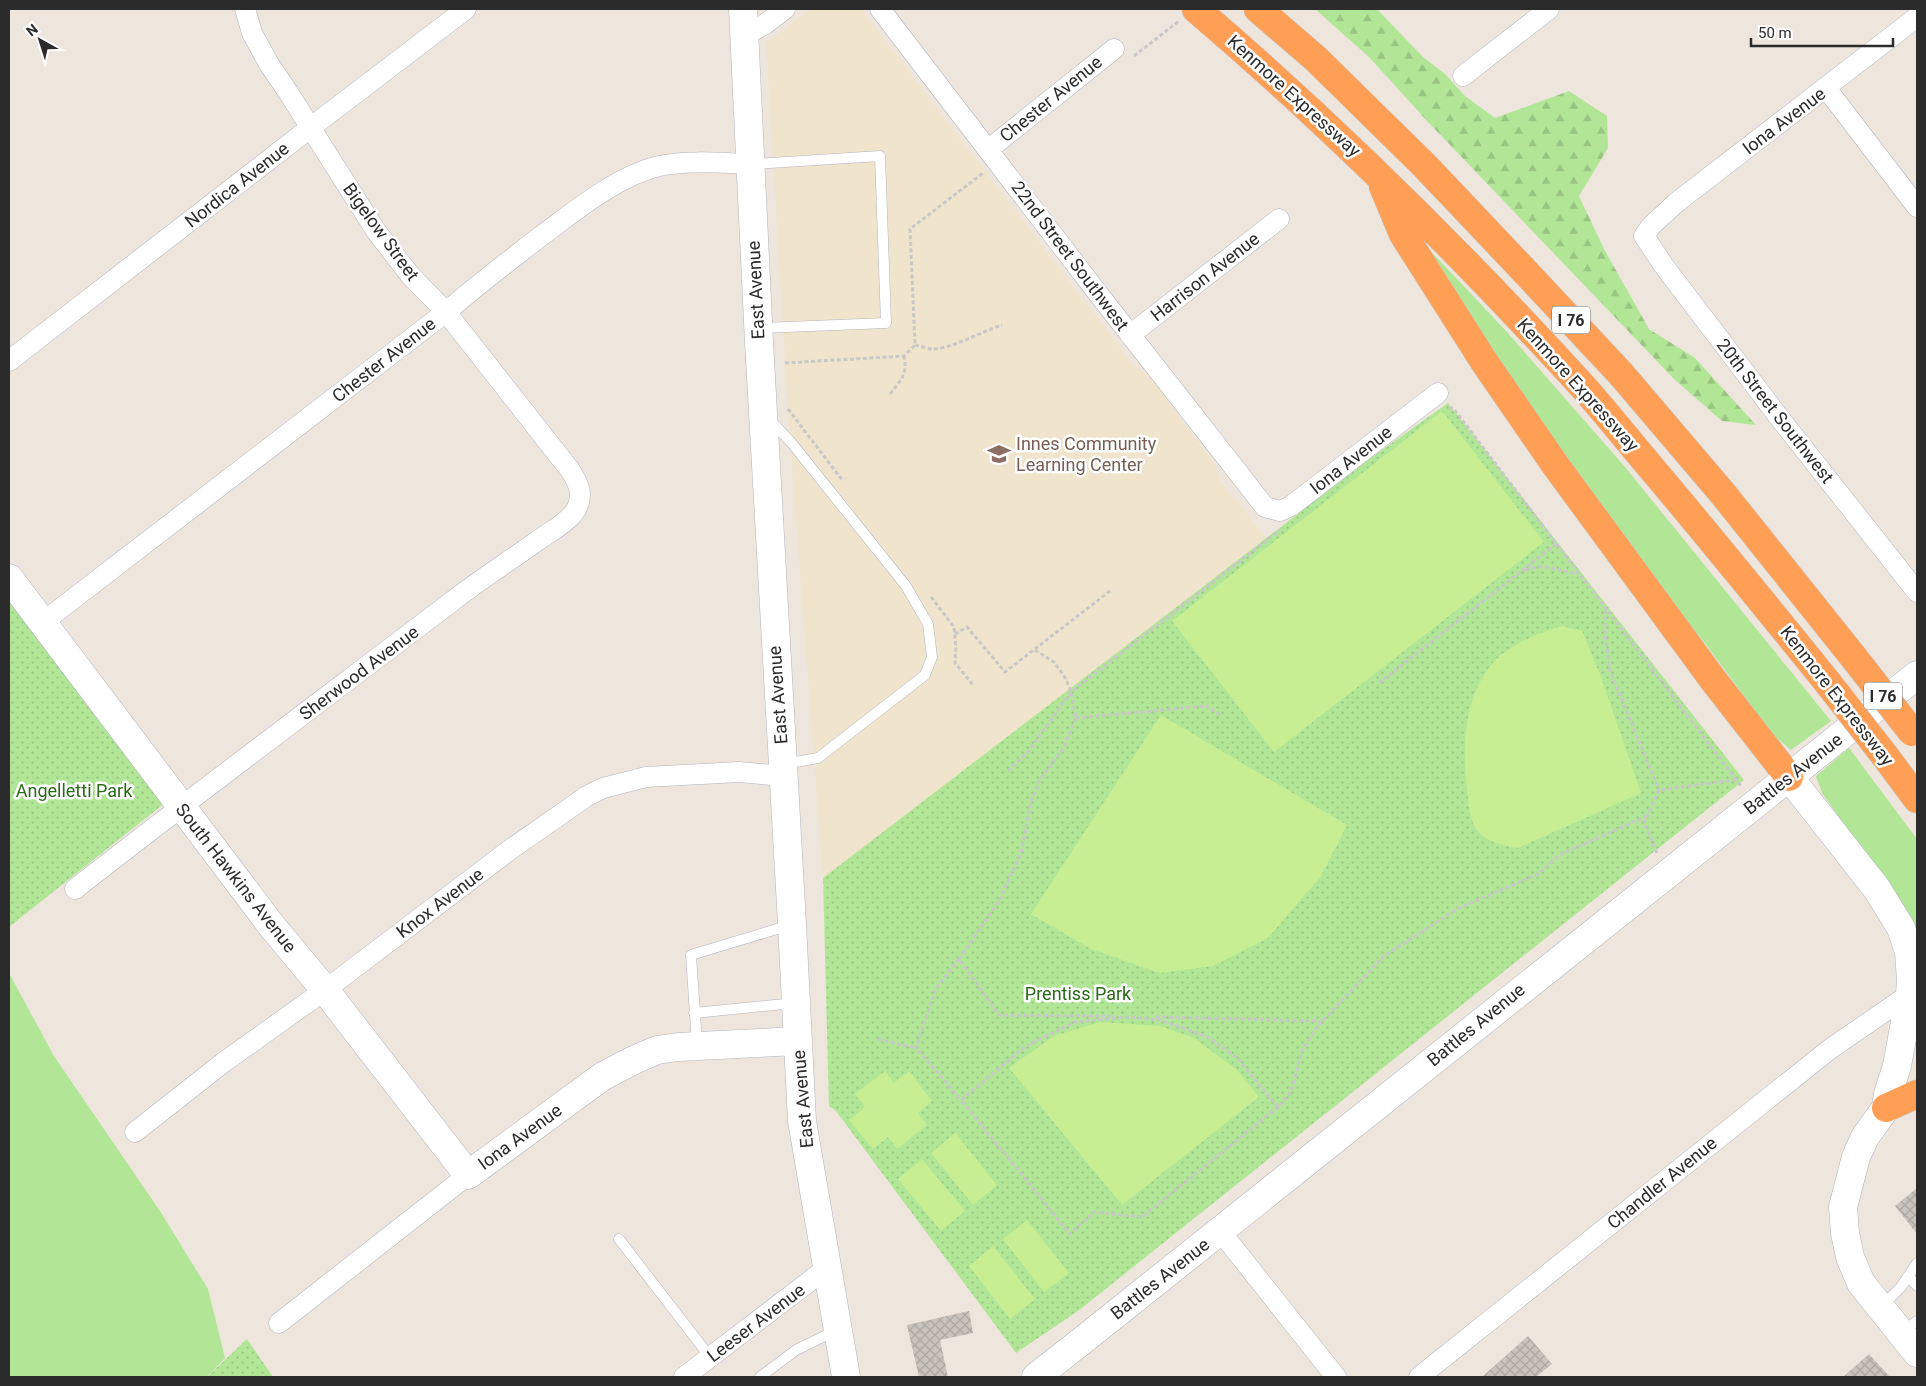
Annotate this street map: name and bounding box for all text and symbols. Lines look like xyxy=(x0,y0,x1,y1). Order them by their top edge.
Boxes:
north arrow xyxy=(15,15,65,65)
scale bar xyxy=(1751,15,1894,47)
text: N xyxy=(23,21,41,39)
text: 50 m xyxy=(1758,24,1792,42)
street label: Kenmore Expressway xyxy=(1224,30,1365,161)
street label: Chester Avenue xyxy=(995,51,1106,146)
street label: Iona Avenue xyxy=(1738,83,1829,159)
street label: Nordica Avenue xyxy=(181,138,293,232)
street label: 22nd Street Southwest xyxy=(1007,177,1134,335)
street label: Bigelow Street xyxy=(339,179,424,285)
street label: Harrison Avenue xyxy=(1146,228,1263,326)
street label: East Avenue xyxy=(742,240,769,340)
road number: I 76 xyxy=(1552,306,1590,334)
street label: Chester Avenue xyxy=(328,313,440,406)
street label: Kenmore Expressway xyxy=(1513,314,1644,456)
street label: 20th Street Southwest xyxy=(1713,334,1838,487)
street label: Iona Avenue xyxy=(1306,421,1396,498)
place label: Innes Community Learning Center xyxy=(1016,433,1157,475)
school or university icon: Innes Community Learning Center xyxy=(986,441,1012,467)
street label: Sherwood Avenue xyxy=(295,621,422,724)
street label: Kenmore Expressway xyxy=(1776,622,1899,770)
street label: East Avenue xyxy=(764,645,791,745)
road number: I 76 xyxy=(1864,682,1902,709)
street label: Battles Avenue xyxy=(1739,729,1846,819)
park label: Angelletti Park xyxy=(16,780,133,801)
street label: South Hawkins Avenue xyxy=(172,799,301,956)
street label: Knox Avenue xyxy=(392,863,487,942)
street label: Battles Avenue xyxy=(1423,979,1529,1070)
park label: Prentiss Park xyxy=(1025,983,1132,1004)
street label: East Avenue xyxy=(788,1049,817,1149)
street label: Iona Avenue xyxy=(474,1099,566,1174)
street label: Chandler Avenue xyxy=(1603,1132,1721,1233)
street label: Battles Avenue xyxy=(1106,1234,1213,1324)
street label: Leeser Avenue xyxy=(703,1279,809,1366)

